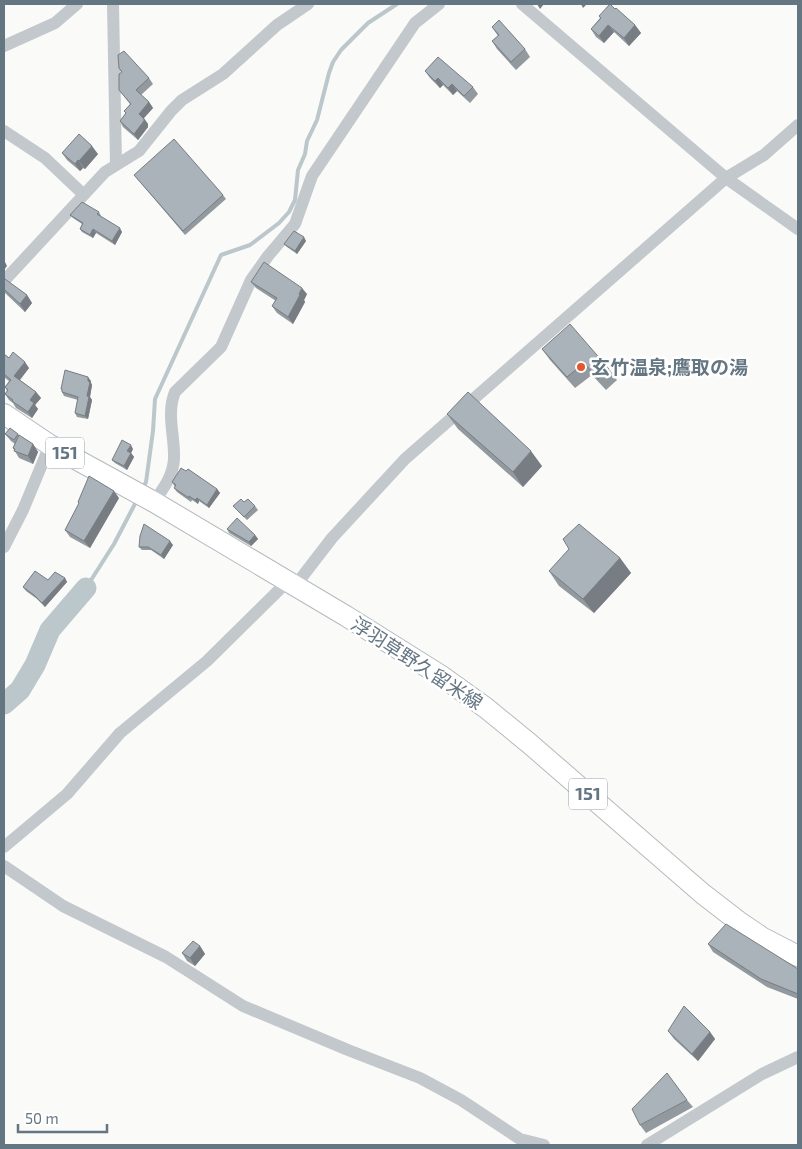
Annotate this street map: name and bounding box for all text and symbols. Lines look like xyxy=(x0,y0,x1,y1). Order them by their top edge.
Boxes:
place label: 玄竹温泉;鷹取の湯 xyxy=(591,355,748,378)
marker: 玄竹温泉;鷹取の湯 xyxy=(575,361,587,373)
road number: 151 xyxy=(46,438,84,468)
street label: 浮羽草野久留米線 xyxy=(347,612,487,714)
road number: 151 xyxy=(569,779,607,810)
scale bar xyxy=(18,1102,106,1134)
text: 50 m xyxy=(25,1109,59,1127)

